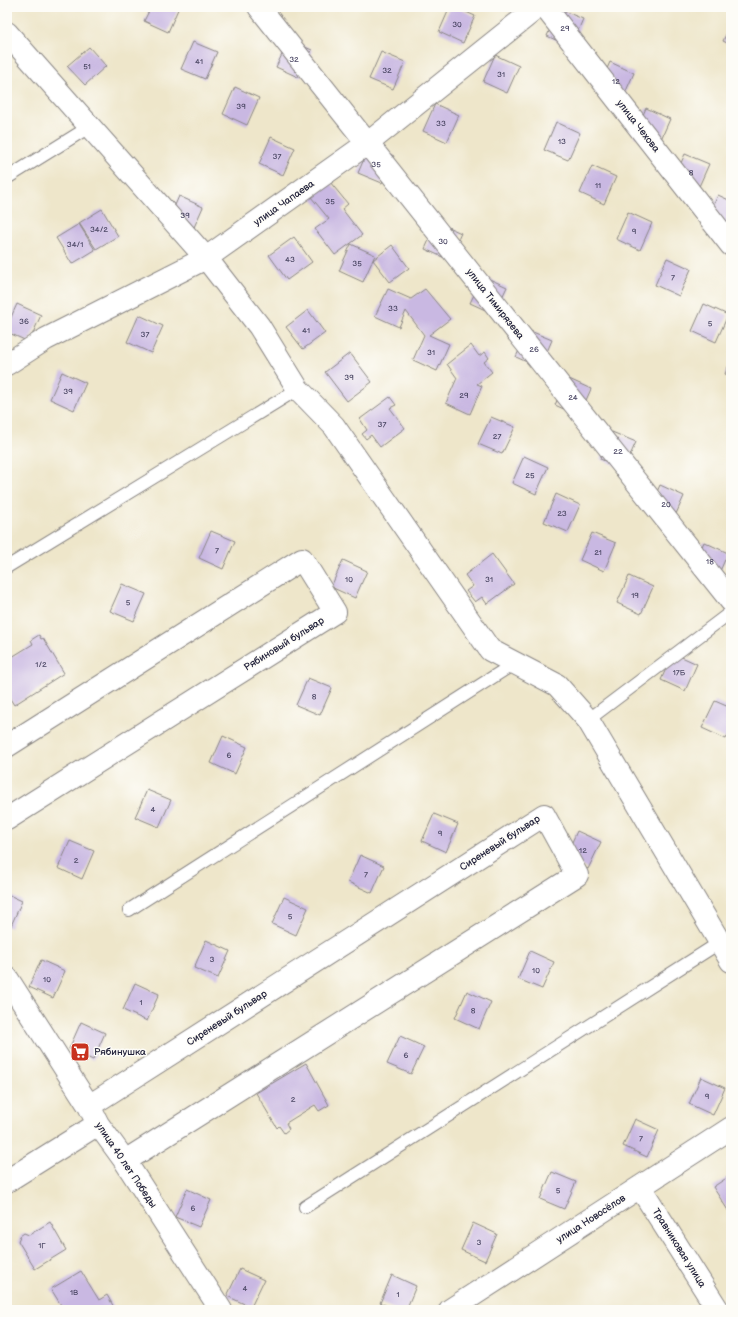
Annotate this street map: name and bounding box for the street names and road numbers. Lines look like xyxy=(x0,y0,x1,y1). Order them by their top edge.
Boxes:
street label: улица Чехова xyxy=(614,97,662,155)
street label: улица Чапаева xyxy=(251,178,317,228)
street label: улица Тимирязева xyxy=(464,266,526,342)
street label: Рябиновый бульвар xyxy=(242,614,327,674)
street label: Сиреневый бульвар xyxy=(458,812,543,873)
street label: Сиреневый бульвар xyxy=(185,987,270,1048)
street label: улица 40 лет Победы xyxy=(93,1120,159,1210)
street label: улица Новосёлов xyxy=(554,1192,628,1246)
street label: Травниковая улица xyxy=(650,1206,708,1290)

